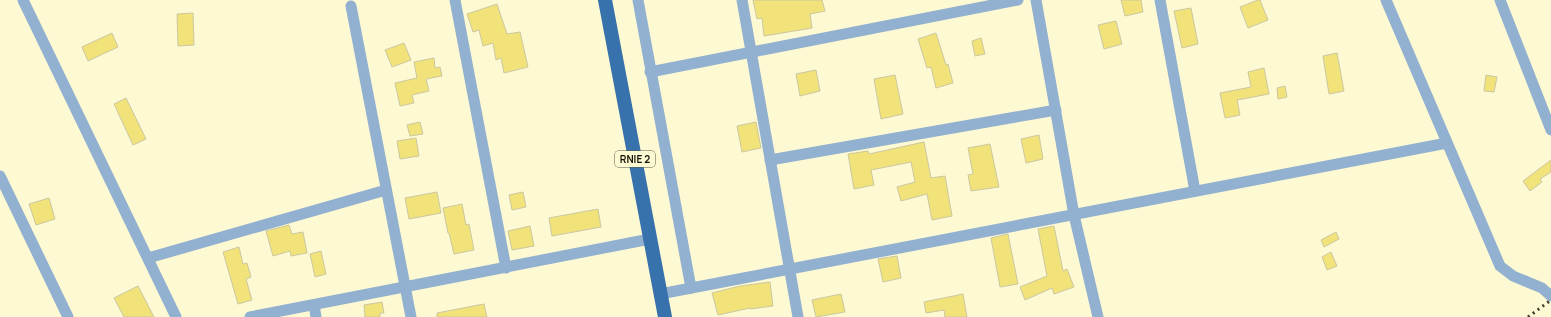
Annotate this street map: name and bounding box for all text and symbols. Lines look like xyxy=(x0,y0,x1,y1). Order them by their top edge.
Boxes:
road number: RNIE 2 xyxy=(615,151,655,167)

